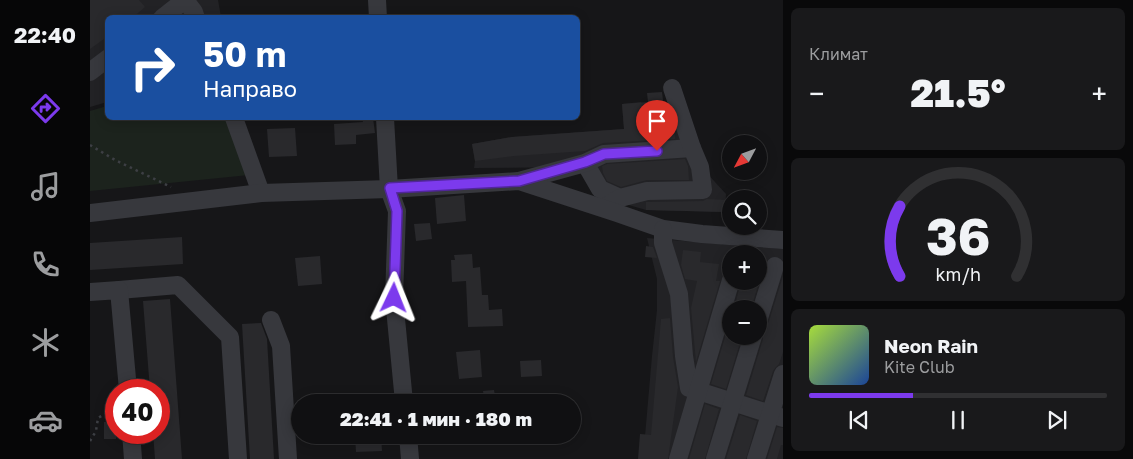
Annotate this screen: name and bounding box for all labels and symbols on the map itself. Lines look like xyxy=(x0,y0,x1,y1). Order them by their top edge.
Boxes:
pin xyxy=(636,100,678,151)
north arrow xyxy=(722,135,768,180)
position arrow xyxy=(367,271,419,323)
speed limit sign: 40 xyxy=(105,379,170,444)

